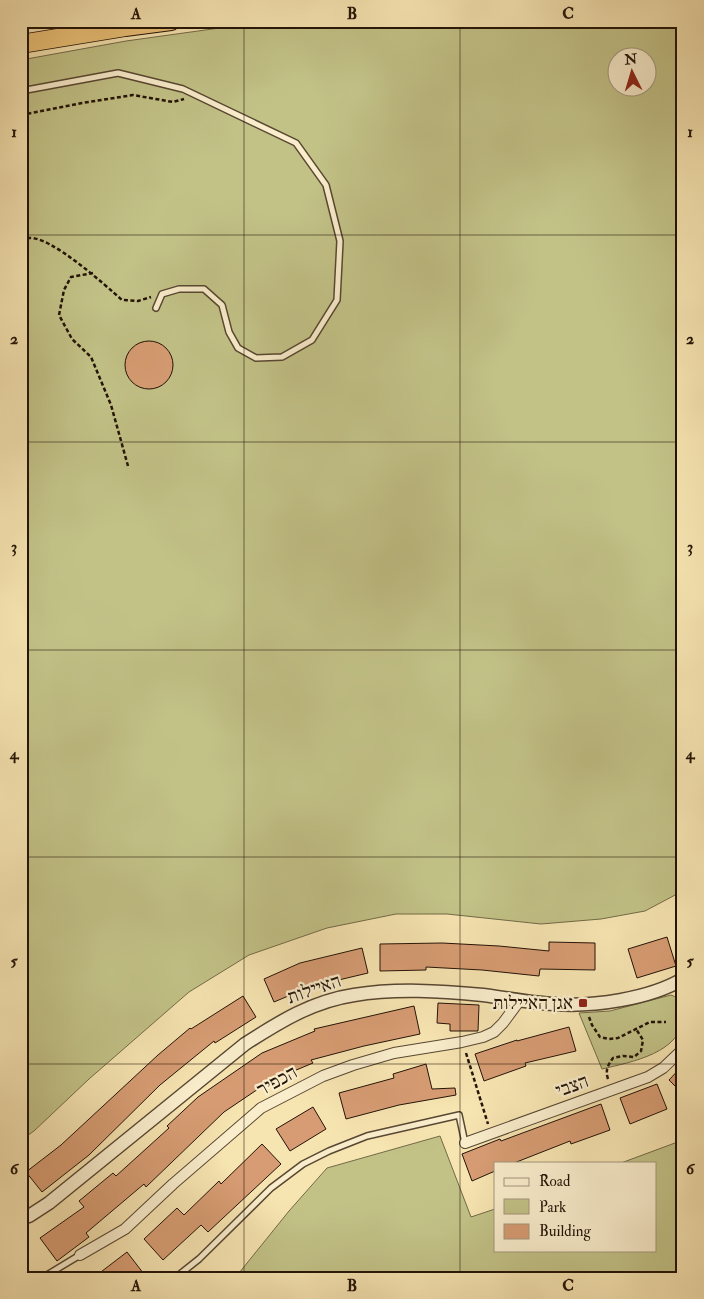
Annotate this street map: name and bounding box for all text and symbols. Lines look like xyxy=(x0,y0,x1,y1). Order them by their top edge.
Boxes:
text: A xyxy=(130,4,142,24)
text: B xyxy=(347,4,357,24)
text: C xyxy=(562,4,574,24)
north arrow xyxy=(606,48,656,98)
text: N xyxy=(623,50,638,69)
text: 1 xyxy=(11,122,17,142)
text: 1 xyxy=(687,122,693,142)
text: 2 xyxy=(10,329,18,349)
text: 2 xyxy=(686,329,694,349)
text: 3 xyxy=(11,537,17,557)
text: 3 xyxy=(687,537,693,557)
text: 4 xyxy=(9,744,20,764)
text: 4 xyxy=(685,744,696,764)
text: 5 xyxy=(10,951,18,971)
text: 5 xyxy=(686,951,694,971)
street label: האיילות xyxy=(284,969,344,1009)
place label: אגן האיילות xyxy=(493,991,573,1015)
marker: אגן האיילות xyxy=(577,997,589,1009)
street label: הכפיר xyxy=(253,1060,301,1102)
street label: הצבי xyxy=(552,1069,592,1103)
text: 6 xyxy=(10,1159,20,1179)
text: 6 xyxy=(686,1159,696,1179)
legend xyxy=(494,1162,656,1252)
text: Road xyxy=(539,1172,571,1191)
text: Park xyxy=(539,1198,566,1217)
text: Building xyxy=(539,1222,591,1241)
text: A xyxy=(130,1276,142,1296)
text: B xyxy=(347,1276,357,1296)
text: C xyxy=(562,1276,574,1296)

